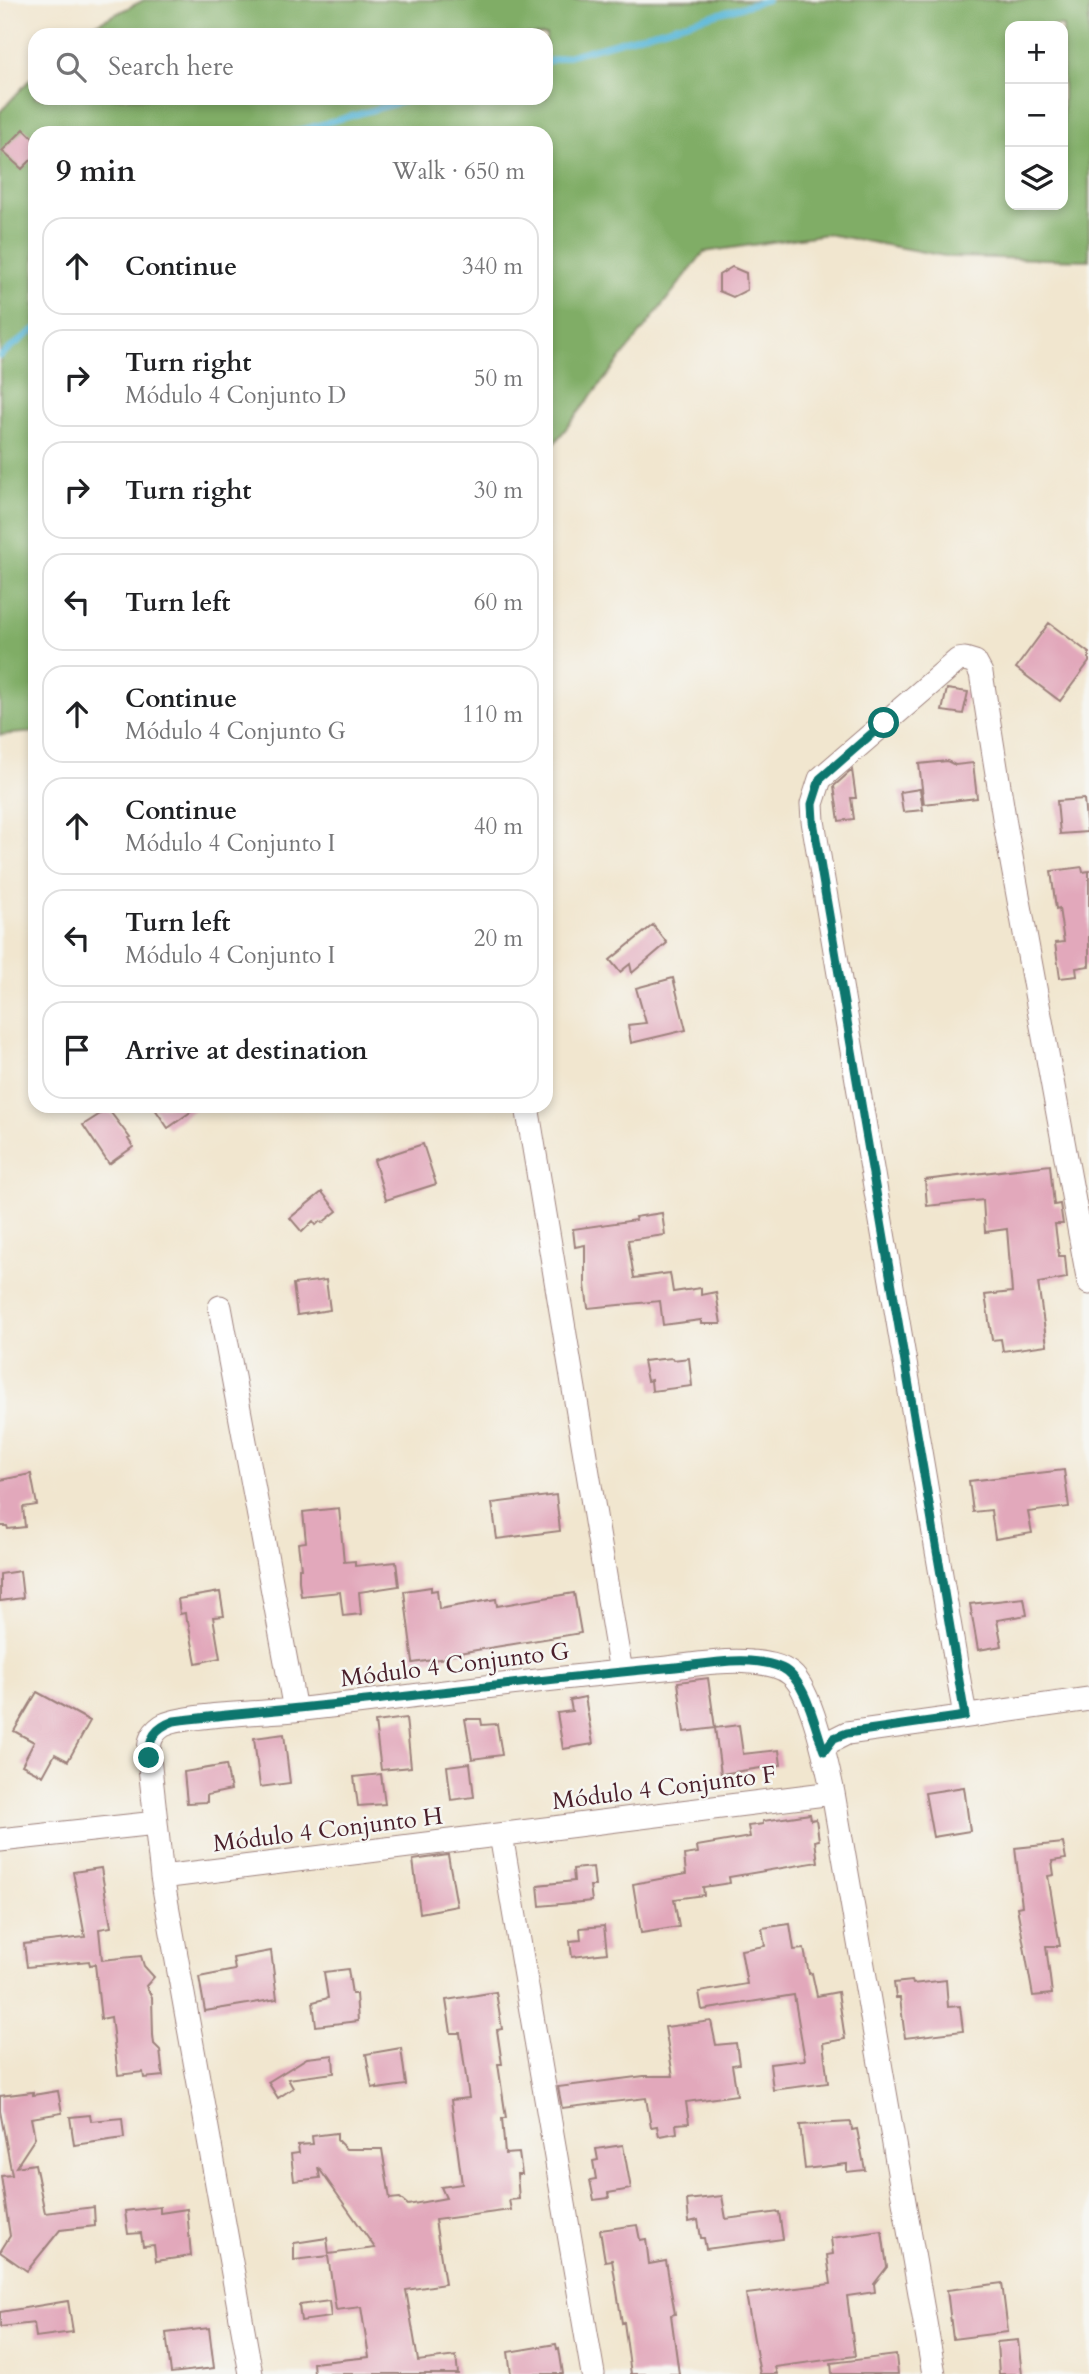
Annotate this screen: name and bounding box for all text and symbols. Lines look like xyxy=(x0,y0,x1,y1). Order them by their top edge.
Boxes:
map controls xyxy=(1005,21,1068,210)
button: + xyxy=(1005,21,1068,84)
search box xyxy=(28,28,553,105)
icon: search xyxy=(52,48,90,86)
text: Search here xyxy=(108,49,234,84)
button: − xyxy=(1005,84,1068,147)
button: layers xyxy=(1005,147,1068,210)
text: 9 min xyxy=(56,151,136,192)
text: Walk · 650 m xyxy=(392,156,525,187)
icon: ahead xyxy=(58,247,96,285)
text: Continue xyxy=(125,249,237,284)
text: 340 m xyxy=(462,251,523,282)
text: Turn right xyxy=(125,345,252,380)
icon: right xyxy=(58,359,96,397)
text: 50 m xyxy=(474,363,523,394)
text: Módulo 4 Conjunto D xyxy=(125,380,346,411)
icon: right xyxy=(58,471,96,509)
text: Turn right xyxy=(125,473,252,508)
text: 30 m xyxy=(474,475,523,506)
icon: left xyxy=(58,583,96,621)
text: Turn left xyxy=(125,585,230,620)
text: 60 m xyxy=(474,587,523,618)
text: Continue xyxy=(125,681,237,716)
icon: ahead xyxy=(58,695,96,733)
text: 110 m xyxy=(462,699,523,730)
route start xyxy=(868,707,899,738)
text: Módulo 4 Conjunto G xyxy=(125,716,346,747)
text: Continue xyxy=(125,793,237,828)
icon: ahead xyxy=(58,807,96,845)
text: 40 m xyxy=(474,811,523,842)
text: Módulo 4 Conjunto I xyxy=(125,828,335,859)
text: Turn left xyxy=(125,905,230,940)
icon: left xyxy=(58,919,96,957)
text: 20 m xyxy=(474,923,523,954)
text: Módulo 4 Conjunto I xyxy=(125,940,335,971)
icon: arrive xyxy=(58,1031,96,1069)
text: Arrive at destination xyxy=(125,1033,368,1068)
street label: Módulo 4 Conjunto G xyxy=(339,1635,571,1695)
route end xyxy=(133,1742,164,1773)
street label: Módulo 4 Conjunto F xyxy=(550,1758,778,1818)
street label: Módulo 4 Conjunto H xyxy=(211,1800,445,1860)

